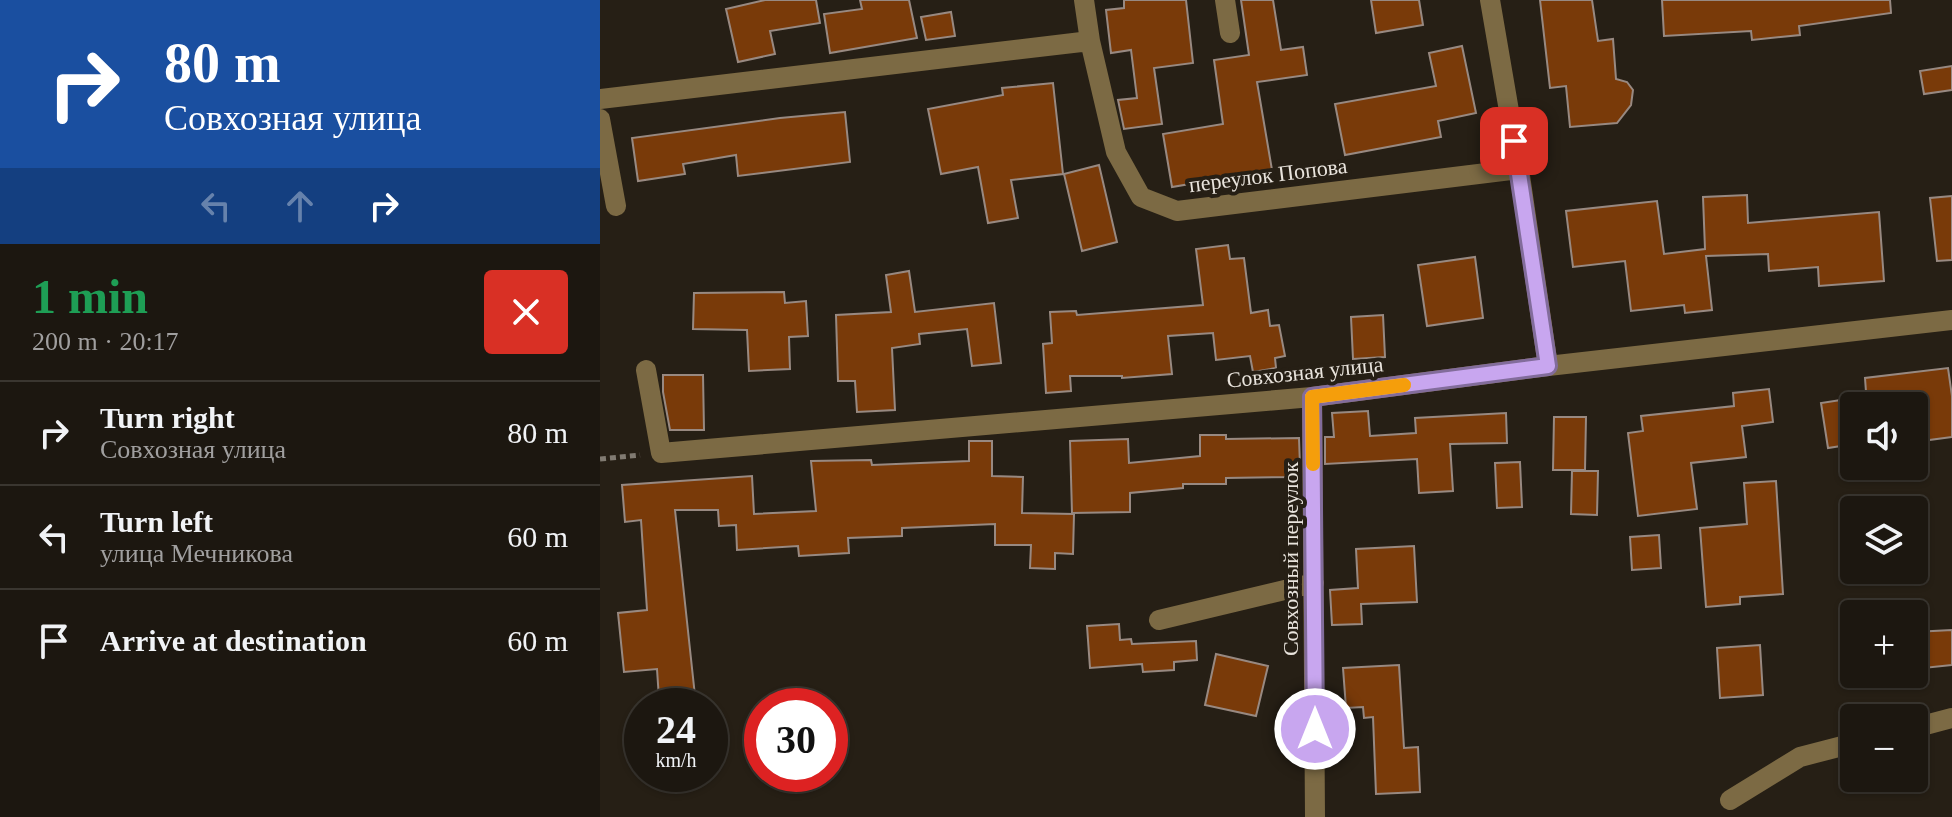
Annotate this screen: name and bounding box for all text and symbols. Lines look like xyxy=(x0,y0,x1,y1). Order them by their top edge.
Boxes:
icon: right xyxy=(32,32,136,136)
text: 80 m xyxy=(164,32,281,94)
text: Совхозная улица xyxy=(164,98,422,138)
pin xyxy=(1480,107,1548,175)
icon: arrive xyxy=(1492,119,1536,163)
street label: переулок Попова xyxy=(1187,153,1349,197)
icon: left xyxy=(194,184,238,228)
icon: ahead xyxy=(278,184,322,228)
icon: right xyxy=(362,184,406,228)
text: 1 min xyxy=(32,270,148,323)
button: close xyxy=(484,270,568,354)
text: 200 m · 20:17 xyxy=(32,327,179,356)
street label: Совхозная улица xyxy=(1225,351,1385,393)
map controls xyxy=(1840,392,1928,792)
button: sound xyxy=(1840,392,1928,480)
text: Turn right xyxy=(100,401,235,434)
icon: right xyxy=(32,411,76,455)
text: 80 m xyxy=(507,416,568,449)
text: Совхозная улица xyxy=(100,435,286,464)
street label: Совхозный переулок xyxy=(1278,462,1303,656)
button: layers xyxy=(1840,496,1928,584)
text: Turn left xyxy=(100,505,213,538)
icon: left xyxy=(32,515,76,559)
text: 60 m xyxy=(507,520,568,553)
text: улица Мечникова xyxy=(100,539,293,568)
button: + xyxy=(1840,600,1928,688)
icon: arrive xyxy=(32,619,76,663)
text: Arrive at destination xyxy=(100,624,367,657)
text: 60 m xyxy=(507,624,568,657)
position arrow xyxy=(1273,687,1357,771)
speed limit sign: 30 xyxy=(744,688,848,792)
button: − xyxy=(1840,704,1928,792)
text: 24 xyxy=(656,707,696,752)
text: km/h xyxy=(655,749,697,771)

